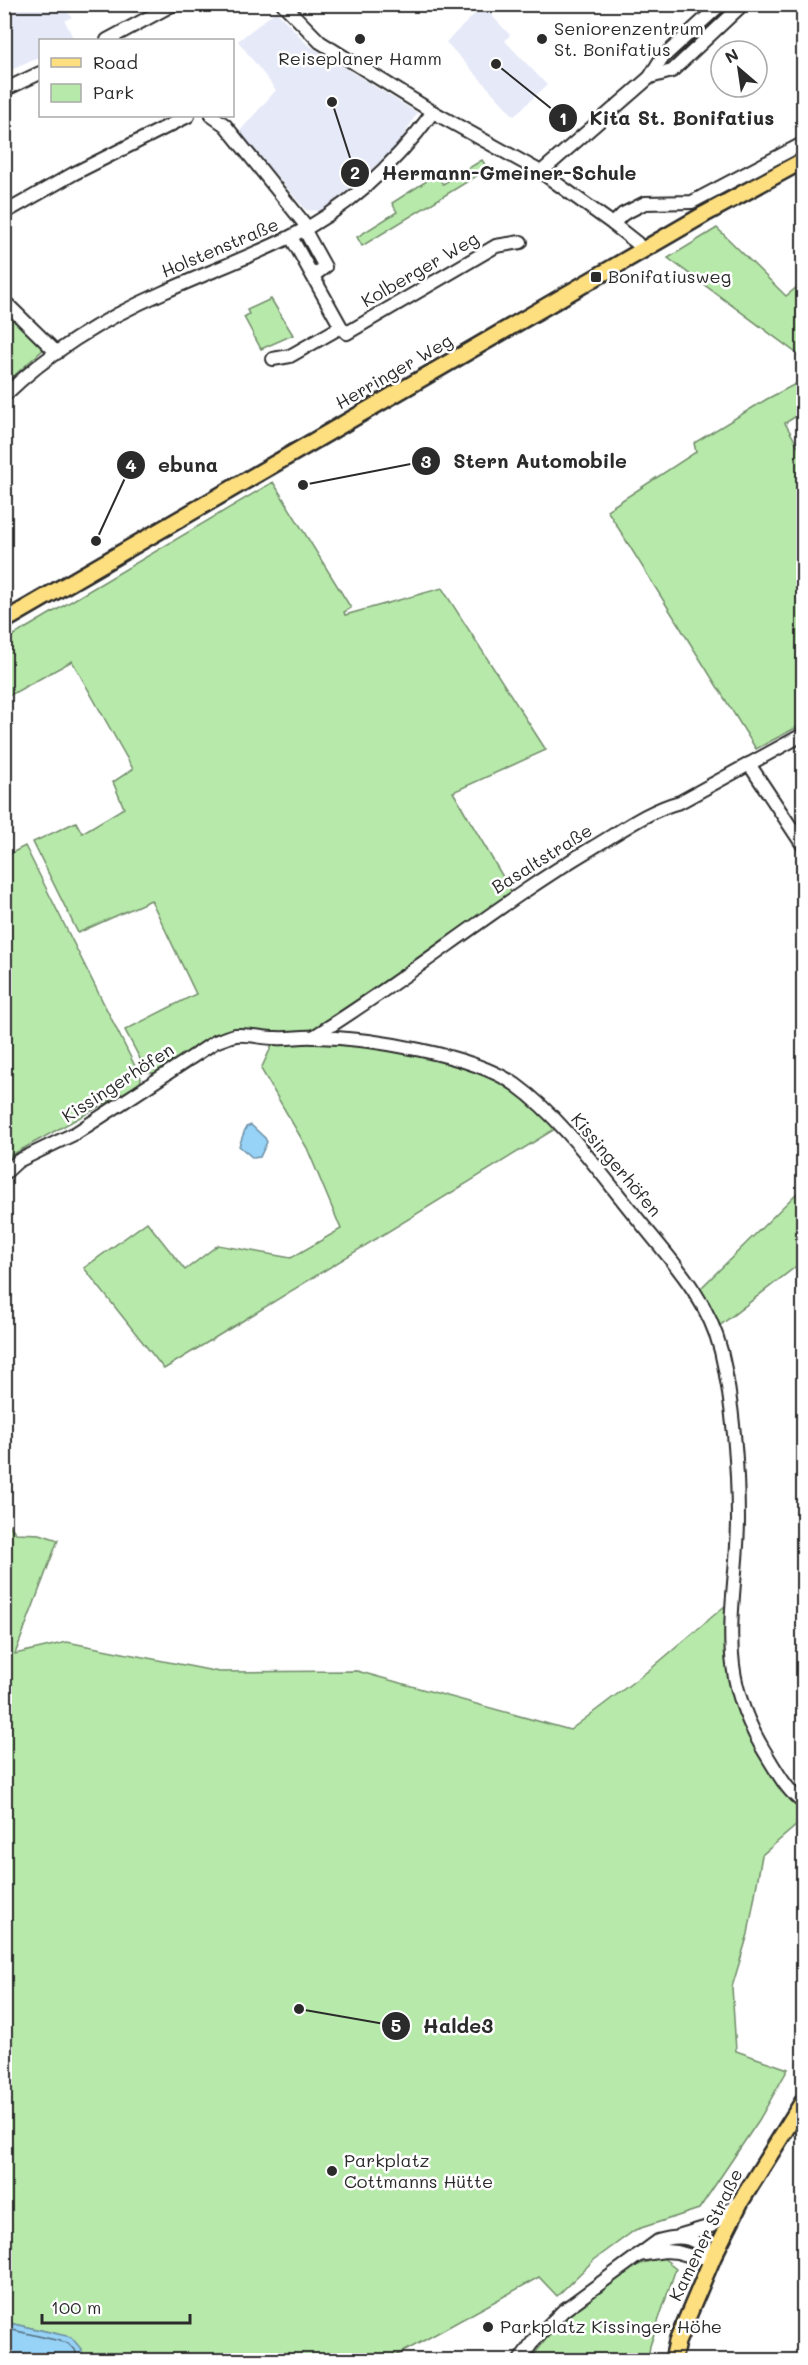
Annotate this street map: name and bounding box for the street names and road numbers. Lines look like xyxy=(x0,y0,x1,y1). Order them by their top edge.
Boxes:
street label: Holstenstraße xyxy=(157,212,282,283)
street label: Kolberger Weg xyxy=(357,226,482,312)
street label: Herringer Weg xyxy=(331,328,456,414)
street label: Basaltstraße xyxy=(487,818,596,899)
street label: Kissingerhöfen xyxy=(57,1037,178,1127)
street label: Kissingerhöfen xyxy=(566,1107,667,1221)
street label: Kamener Straße xyxy=(663,2164,748,2305)

